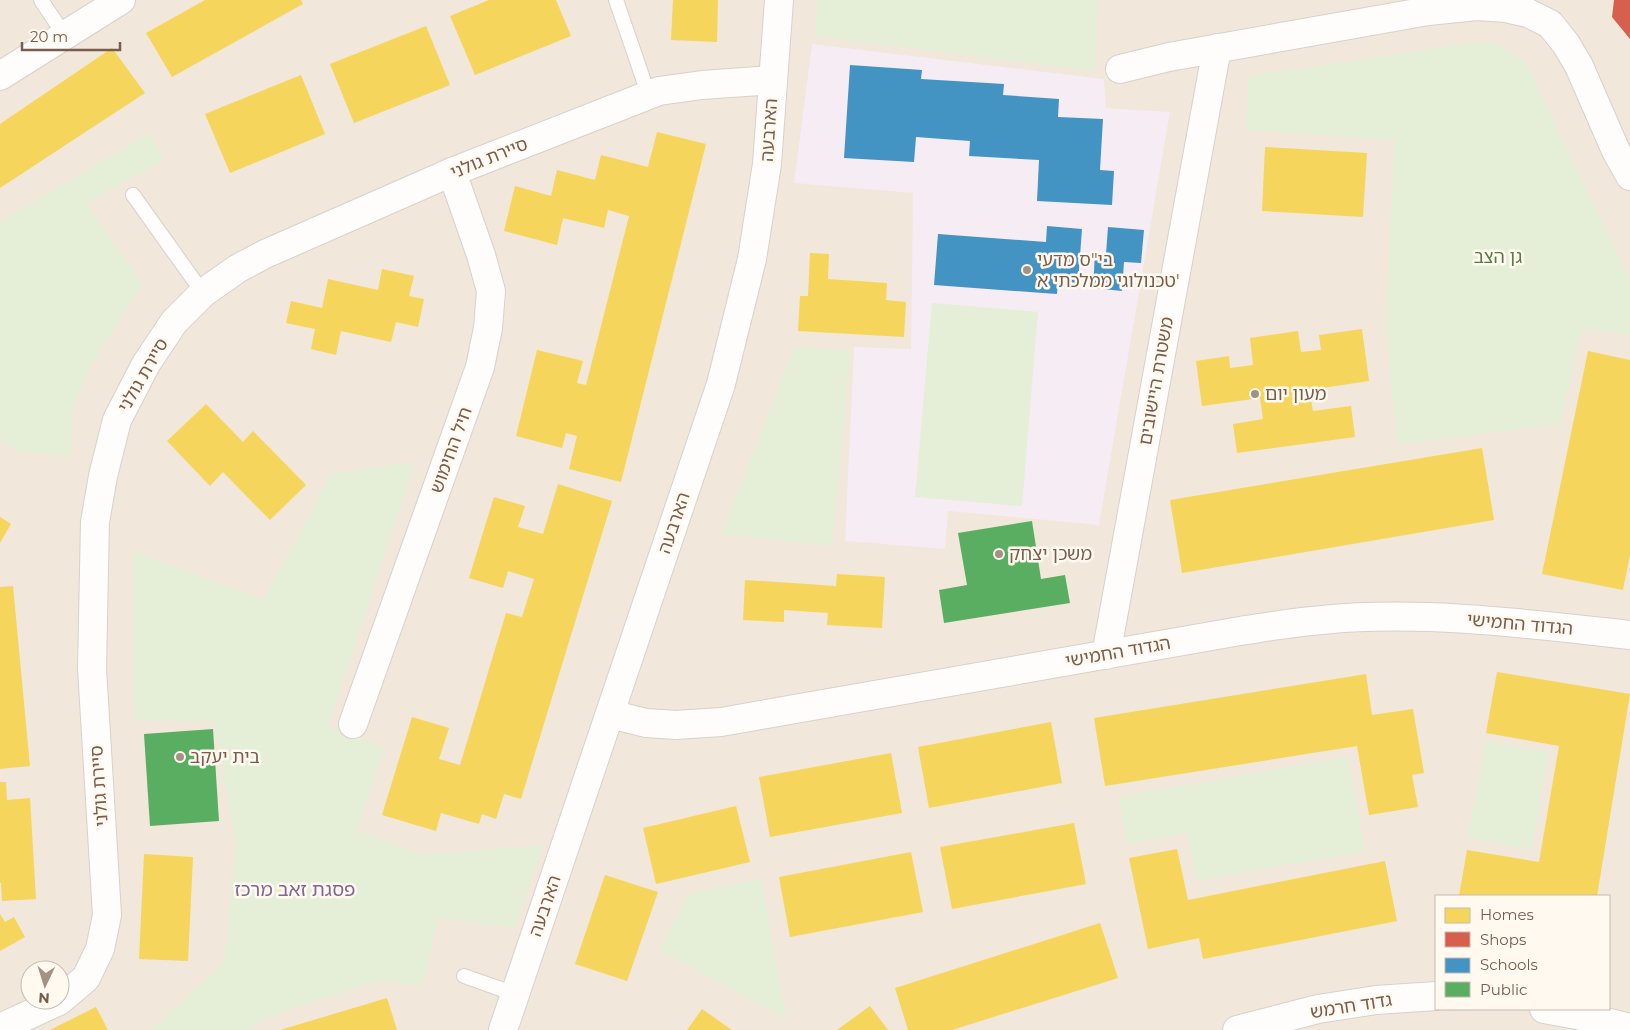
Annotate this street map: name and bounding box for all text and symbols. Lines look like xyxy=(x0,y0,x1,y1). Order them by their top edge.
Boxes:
scale bar xyxy=(22,20,120,52)
text: 20 m xyxy=(30,27,68,46)
street label: הארבעה xyxy=(756,97,782,163)
street label: סיירת גולני xyxy=(447,133,531,183)
park label: גן הצב xyxy=(1474,246,1523,268)
place label: בי"ס מדעי טכנולוגי ממלכתי א' xyxy=(1037,249,1180,292)
marker: בי"ס מדעי טכנולוגי ממלכתי א' xyxy=(1021,264,1033,276)
street label: משטרת היישובים xyxy=(1134,315,1178,447)
street label: סיירת גולני xyxy=(113,334,173,416)
place label: מעון יום xyxy=(1265,383,1327,405)
marker: מעון יום xyxy=(1249,388,1261,400)
street label: חיל החימוש xyxy=(425,404,477,496)
street label: הארבעה xyxy=(653,489,695,557)
place label: משכן יצחק xyxy=(1009,543,1092,565)
marker: משכן יצחק xyxy=(993,548,1005,560)
street label: הגדוד החמישי xyxy=(1466,608,1574,640)
street label: הגדוד החמישי xyxy=(1064,632,1172,672)
street label: סיירת גולני xyxy=(85,745,113,827)
place label: בית יעקב xyxy=(190,746,260,768)
marker: בית יעקב xyxy=(174,751,186,763)
street label: הארבעה xyxy=(524,872,566,940)
district label: פסגת זאב מרכז xyxy=(235,878,355,901)
legend xyxy=(1435,895,1610,1010)
text: Homes xyxy=(1480,905,1534,924)
text: Shops xyxy=(1480,930,1526,949)
text: Schools xyxy=(1480,955,1538,974)
north arrow xyxy=(20,960,70,1010)
text: Public xyxy=(1480,980,1528,999)
text: N xyxy=(38,989,50,1007)
street label: גדוד חרמש xyxy=(1308,989,1394,1023)

